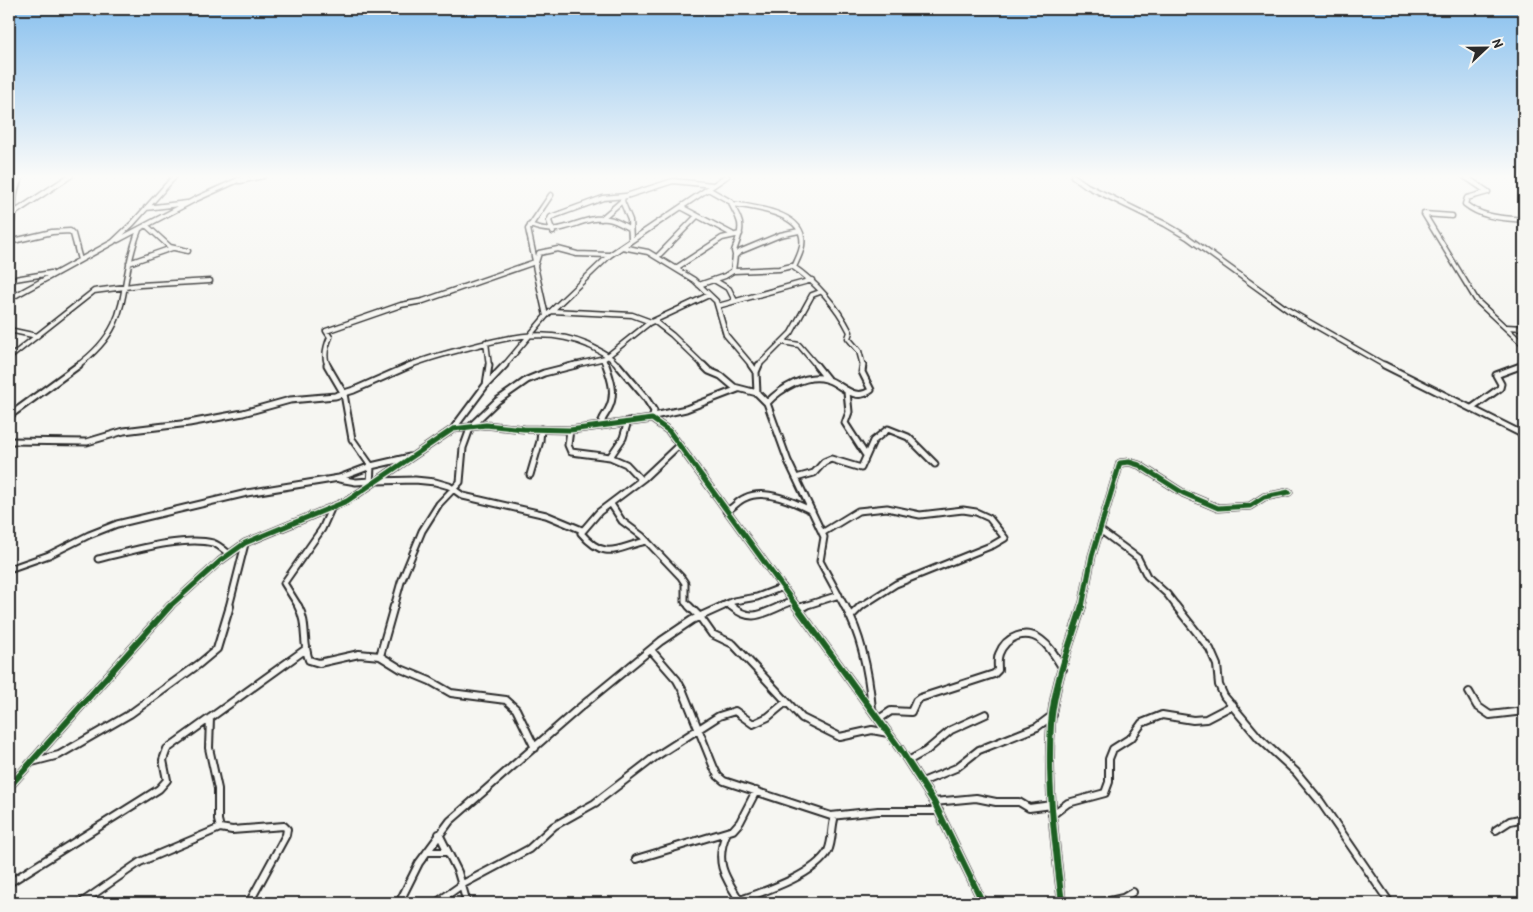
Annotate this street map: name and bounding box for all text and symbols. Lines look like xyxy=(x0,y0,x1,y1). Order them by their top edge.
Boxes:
north arrow xyxy=(1460,22,1510,72)
text: N xyxy=(1488,36,1509,50)

